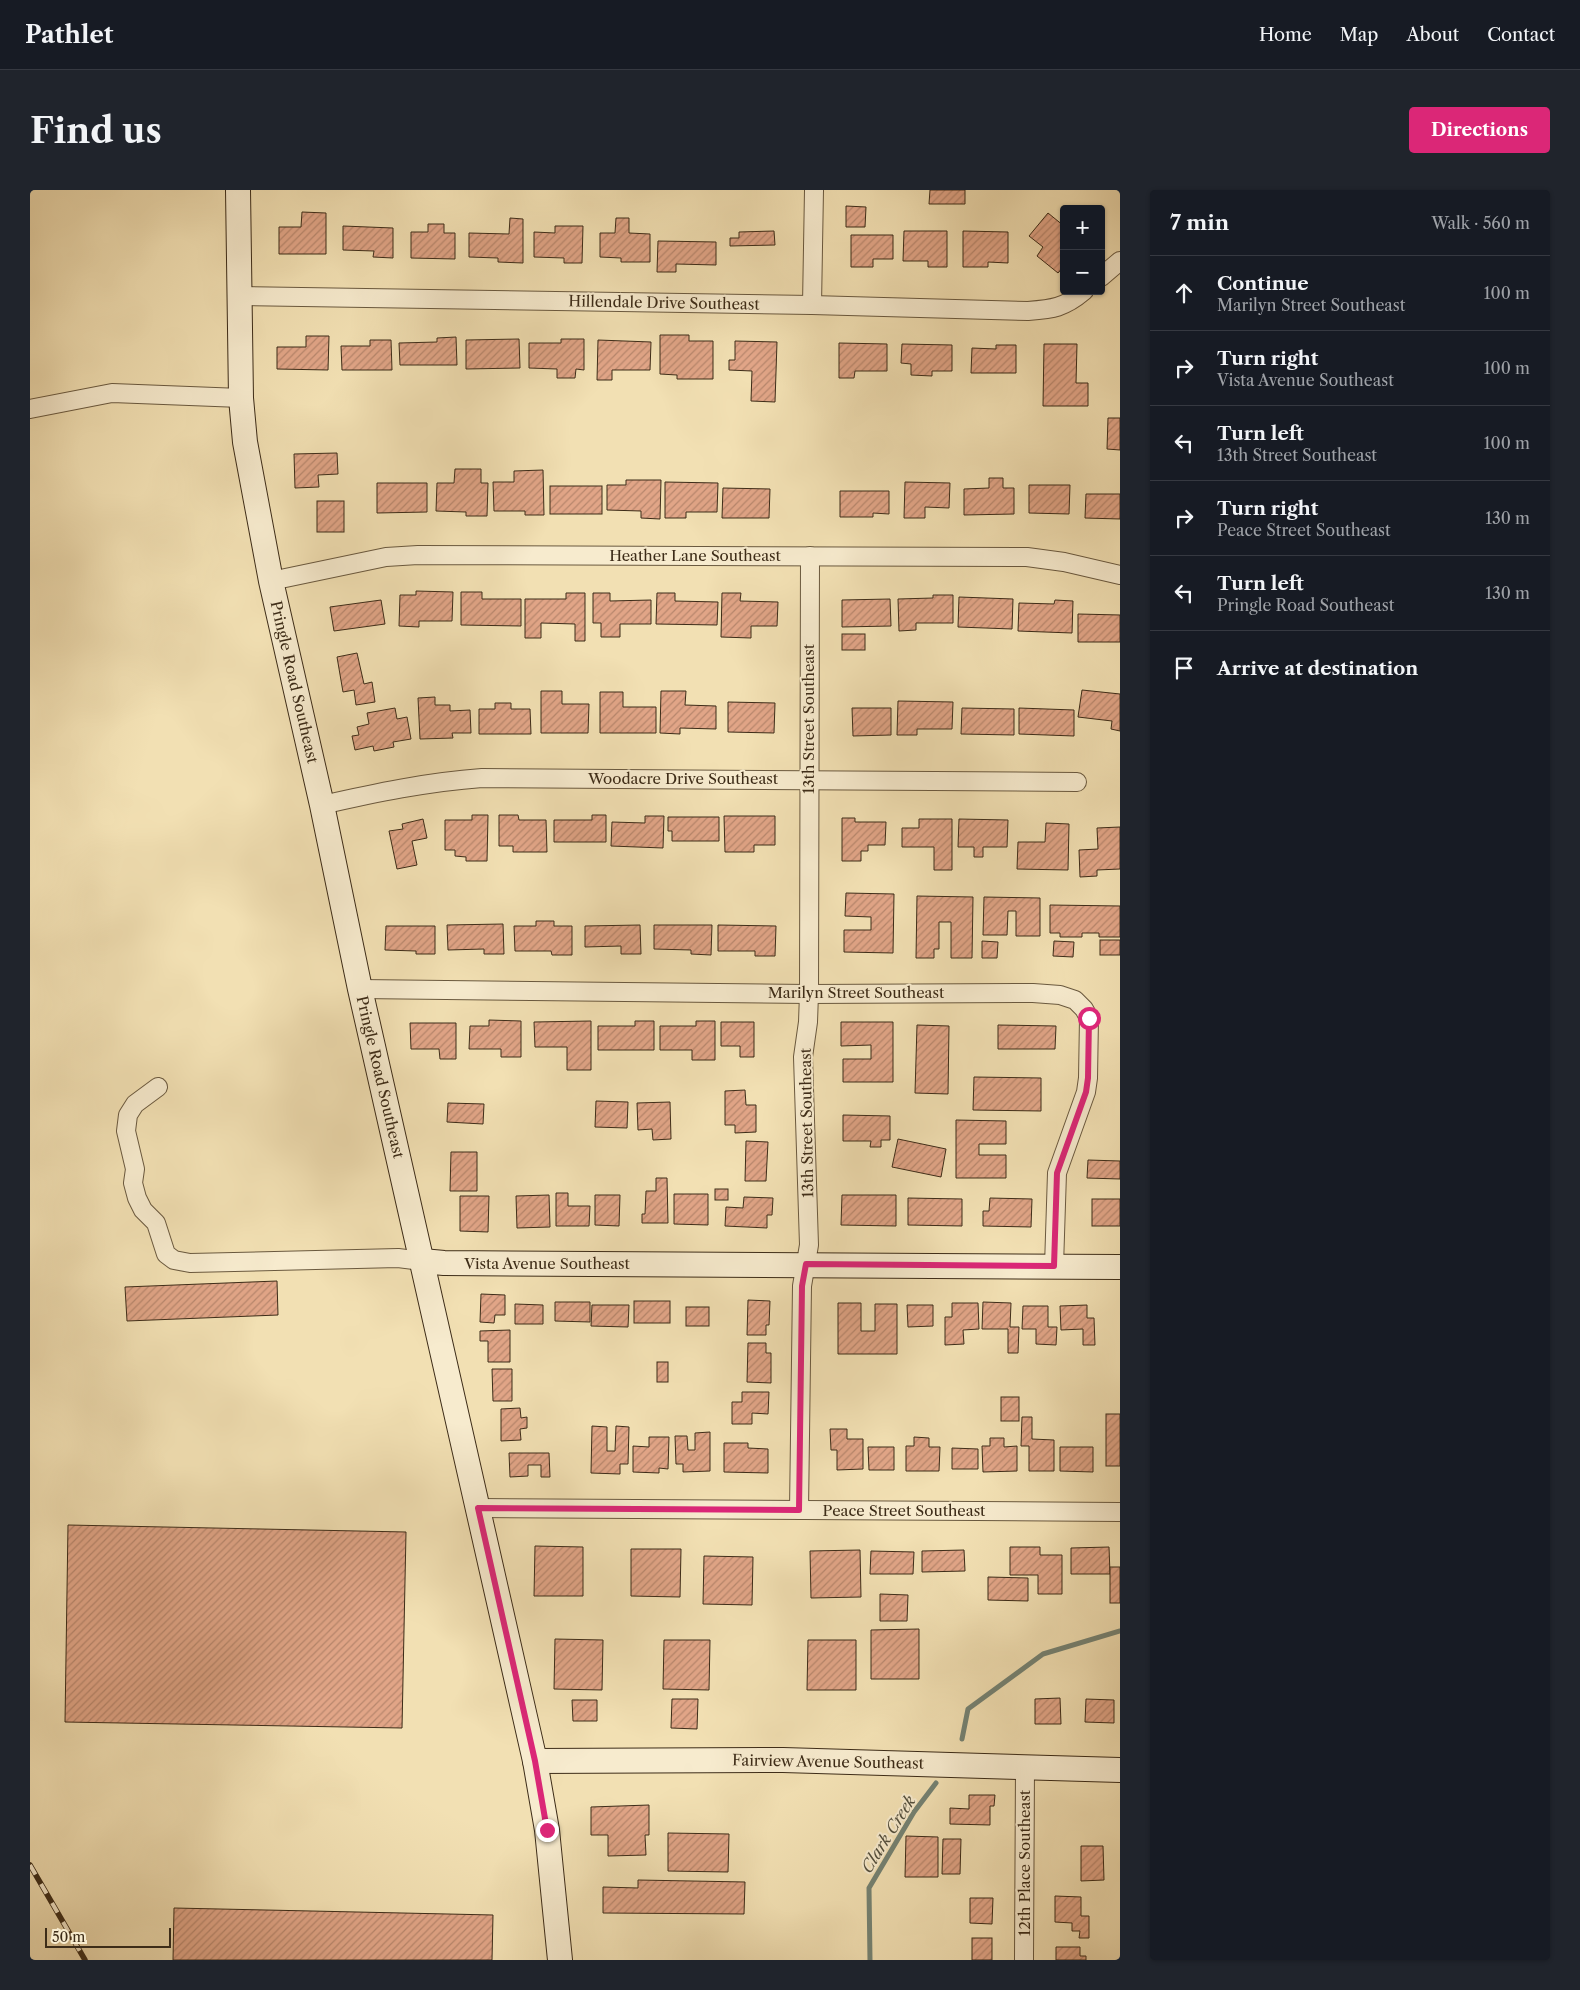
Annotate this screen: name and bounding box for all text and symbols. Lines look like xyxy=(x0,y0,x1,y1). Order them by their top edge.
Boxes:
text: Pathlet xyxy=(25,20,113,49)
text: Home xyxy=(1259,24,1312,46)
text: Map xyxy=(1340,24,1378,46)
text: About xyxy=(1406,24,1459,46)
text: Contact xyxy=(1487,24,1555,46)
button: Directions xyxy=(1409,107,1550,153)
text: Find us xyxy=(30,109,162,152)
map controls xyxy=(1060,205,1105,295)
button: + xyxy=(1060,205,1105,250)
text: 7 min xyxy=(1170,210,1229,235)
text: Walk · 560 m xyxy=(1431,213,1530,233)
button: − xyxy=(1060,250,1105,295)
text: Continue xyxy=(1217,272,1309,295)
icon: ahead xyxy=(1170,279,1198,307)
text: 100 m xyxy=(1484,283,1530,303)
street label: Hillendale Drive Southeast xyxy=(568,291,760,314)
text: Marilyn Street Southeast xyxy=(1217,295,1405,315)
text: Turn right xyxy=(1217,347,1318,370)
icon: right xyxy=(1170,354,1198,382)
text: 100 m xyxy=(1484,358,1530,378)
text: Vista Avenue Southeast xyxy=(1217,370,1394,390)
text: Turn left xyxy=(1217,422,1304,445)
icon: left xyxy=(1170,429,1198,457)
text: 100 m xyxy=(1484,433,1530,453)
text: 13th Street Southeast xyxy=(1217,445,1377,465)
text: Turn right xyxy=(1217,497,1318,520)
icon: right xyxy=(1170,504,1198,532)
text: 130 m xyxy=(1485,508,1530,528)
text: Peace Street Southeast xyxy=(1217,520,1391,540)
street label: Heather Lane Southeast xyxy=(609,546,782,565)
text: Turn left xyxy=(1217,572,1304,595)
icon: left xyxy=(1170,579,1198,607)
text: 130 m xyxy=(1485,583,1530,603)
text: Pringle Road Southeast xyxy=(1217,595,1394,615)
street label: Pringle Road Southeast xyxy=(267,599,323,766)
street label: 13th Street Southeast xyxy=(799,643,818,794)
icon: arrive xyxy=(1170,654,1198,682)
text: Arrive at destination xyxy=(1217,657,1418,680)
street label: Woodacre Drive Southeast xyxy=(587,769,779,788)
street label: Marilyn Street Southeast xyxy=(768,983,945,1002)
street label: Pringle Road Southeast xyxy=(353,994,409,1161)
route start xyxy=(1078,1007,1101,1030)
street label: 13th Street Southeast xyxy=(796,1047,817,1198)
street label: Vista Avenue Southeast xyxy=(463,1254,631,1273)
street label: Peace Street Southeast xyxy=(823,1501,986,1520)
street label: Fairview Avenue Southeast xyxy=(732,1750,925,1773)
street label: 12th Place Southeast xyxy=(1015,1789,1034,1936)
water label: Clark Creek xyxy=(856,1791,920,1876)
route end xyxy=(536,1819,559,1842)
scale bar xyxy=(45,1925,171,1948)
text: 50 m xyxy=(52,1928,85,1946)

